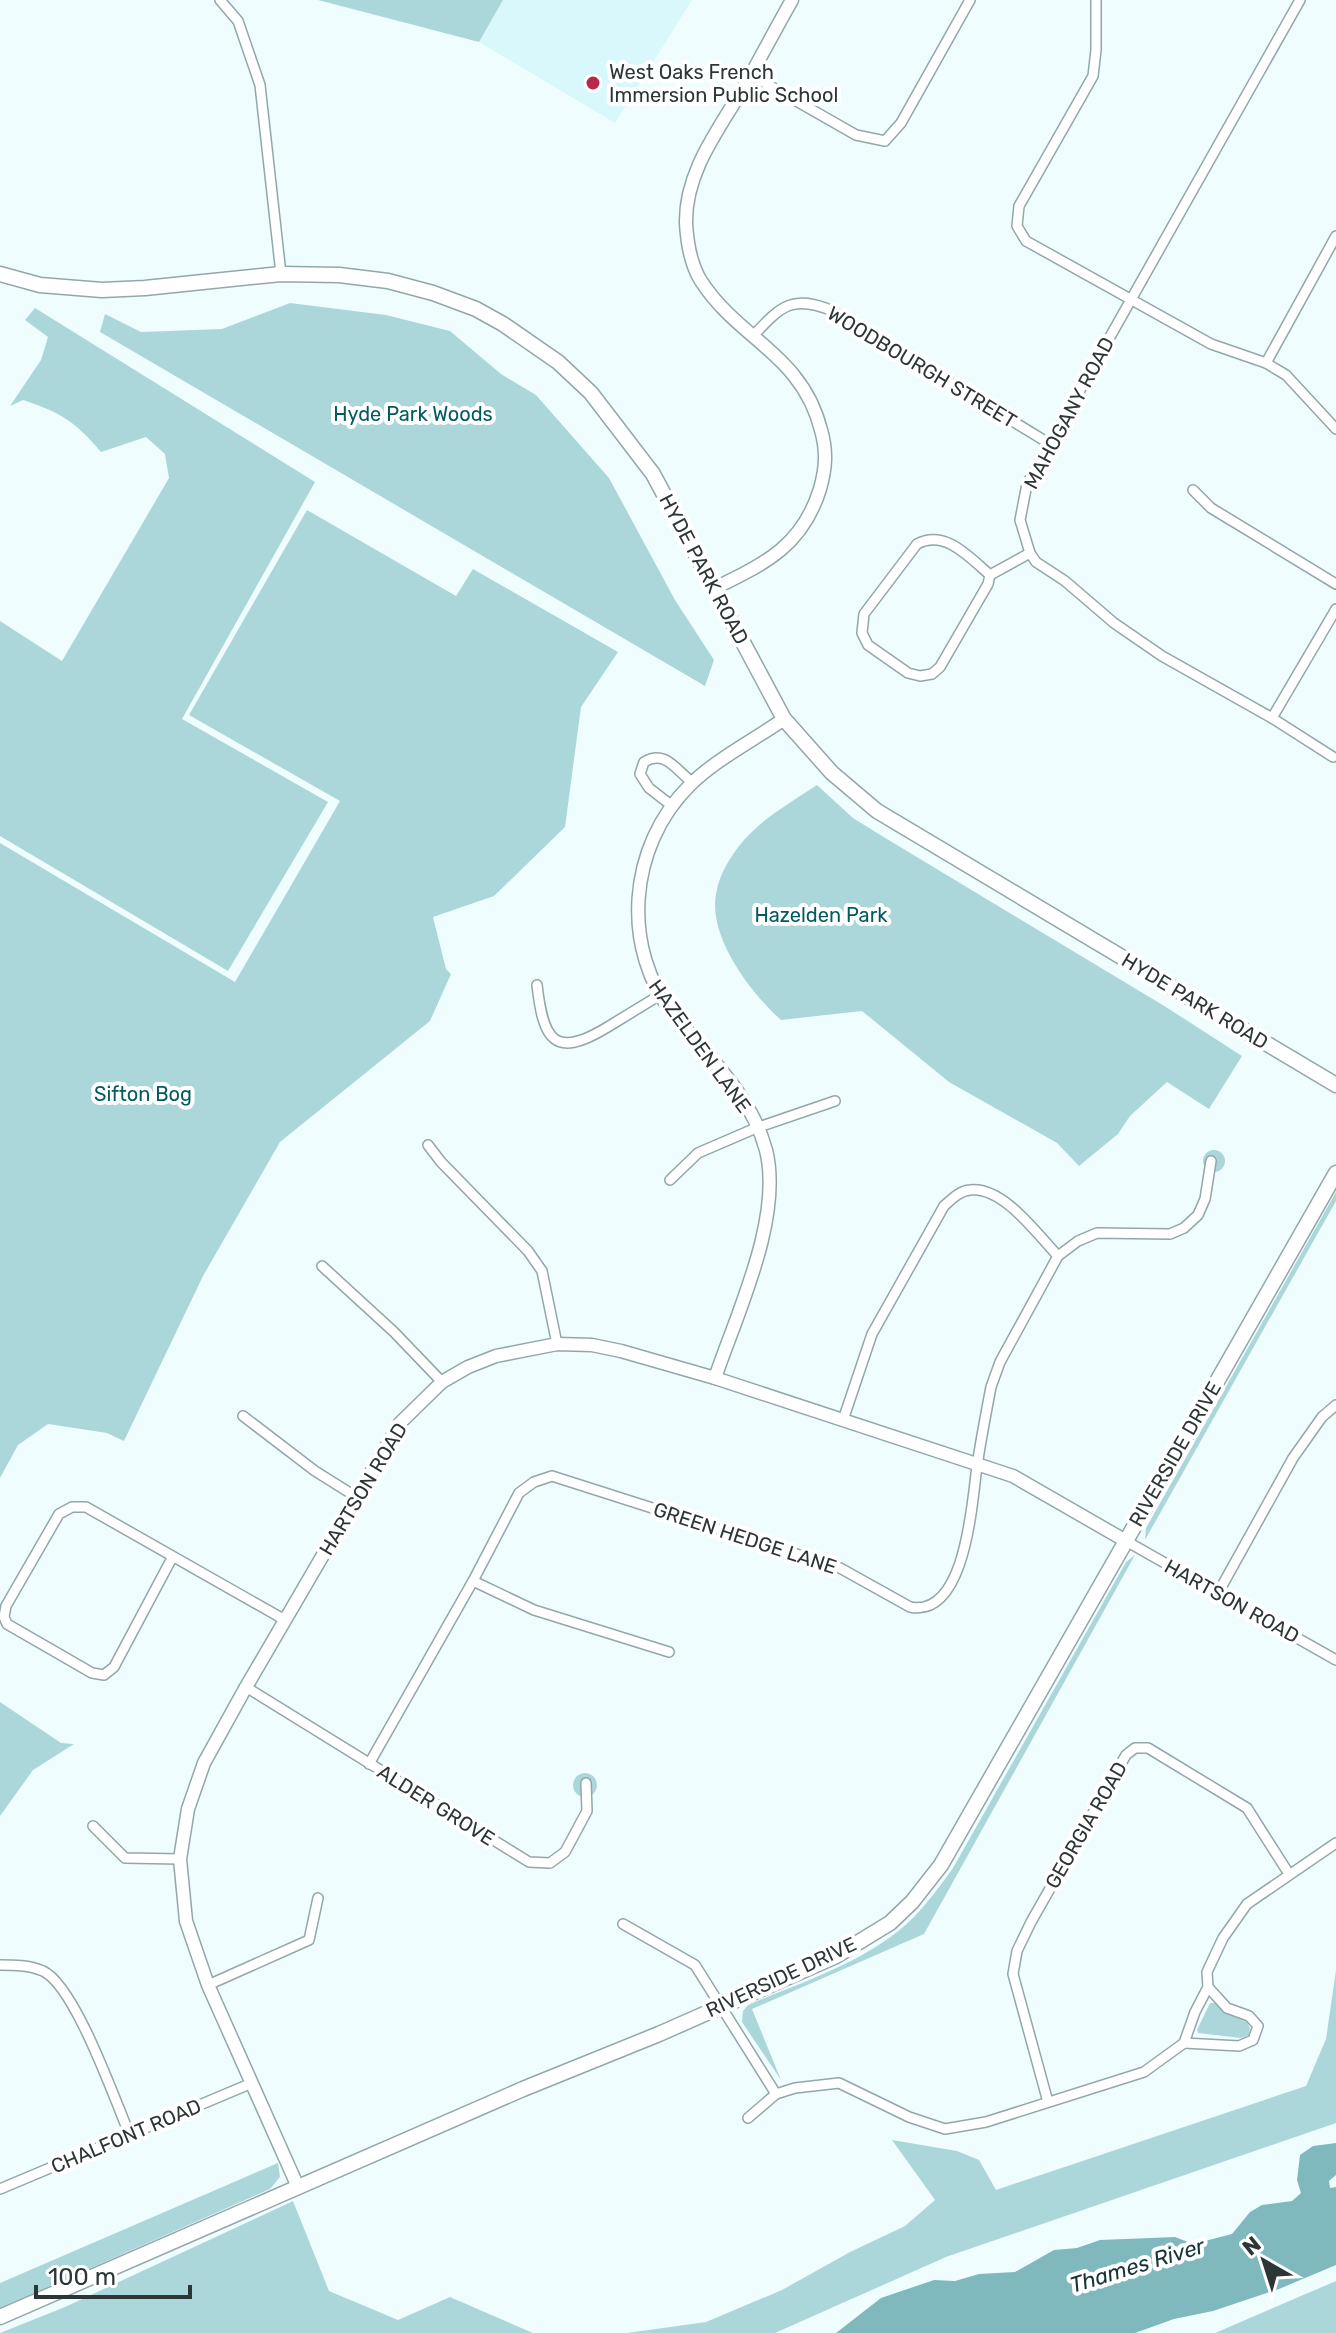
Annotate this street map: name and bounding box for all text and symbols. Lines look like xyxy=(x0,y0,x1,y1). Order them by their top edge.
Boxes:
place label: West Oaks French Immersion Public School xyxy=(609,60,838,107)
marker: West Oaks French Immersion Public School xyxy=(584,74,602,92)
street label: WOODBOURGH STREET xyxy=(823,301,1021,433)
street label: MAHOGANY ROAD xyxy=(1019,333,1119,493)
park label: Hyde Park Woods xyxy=(333,402,493,426)
street label: HYDE PARK ROAD xyxy=(654,490,754,648)
park label: Hazelden Park xyxy=(754,903,888,927)
street label: HYDE PARK ROAD xyxy=(1117,948,1273,1054)
street label: HAZELDEN LANE xyxy=(644,975,756,1117)
park label: Sifton Bog xyxy=(94,1082,192,1106)
street label: RIVERSIDE DRIVE xyxy=(1124,1377,1226,1531)
street label: HARTSON ROAD xyxy=(314,1418,412,1560)
street label: GREEN HEDGE LANE xyxy=(650,1497,840,1579)
street label: HARTSON ROAD xyxy=(1160,1554,1304,1648)
street label: GEORGIA ROAD xyxy=(1040,1757,1132,1893)
street label: ALDER GROVE xyxy=(373,1759,499,1851)
street label: RIVERSIDE DRIVE xyxy=(702,1932,860,2022)
street label: CHALFONT ROAD xyxy=(47,2094,205,2178)
north arrow xyxy=(1224,2221,1304,2301)
text: N xyxy=(1237,2230,1266,2261)
water label: Thames River xyxy=(1067,2232,1209,2299)
scale bar xyxy=(36,2249,190,2299)
text: 100 m xyxy=(48,2263,116,2291)

